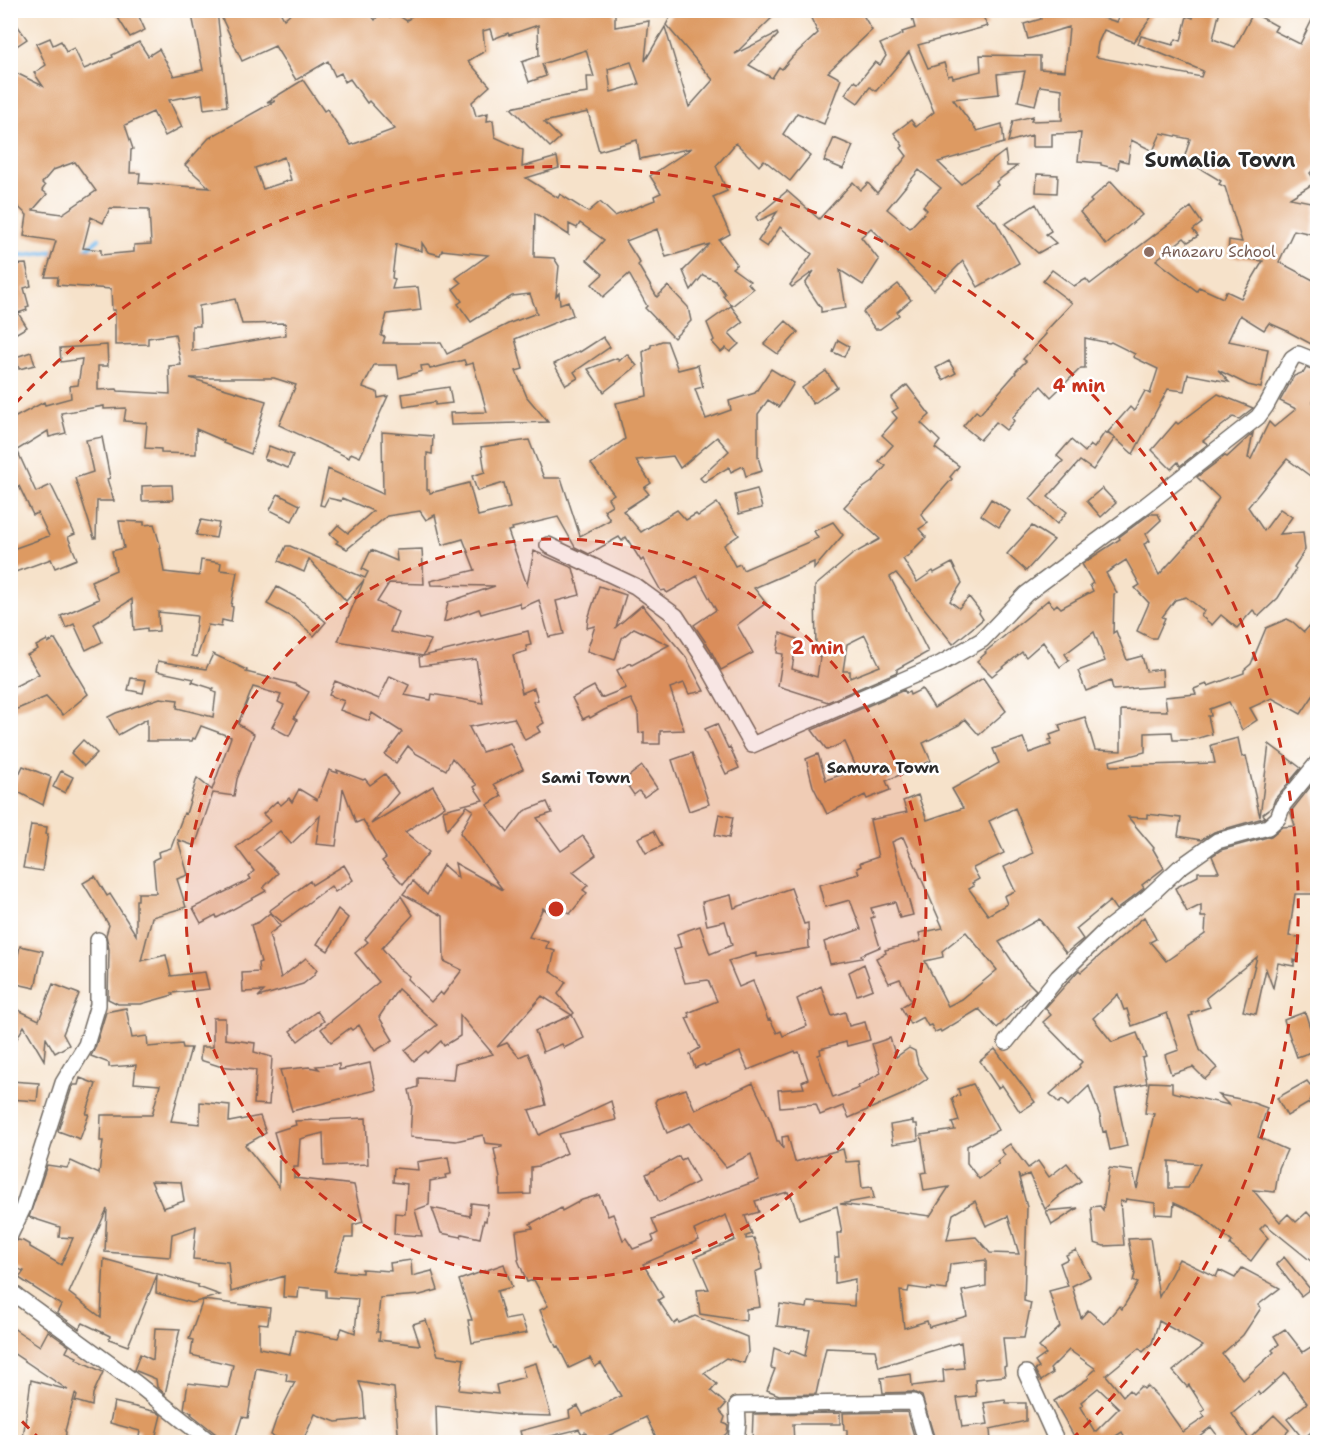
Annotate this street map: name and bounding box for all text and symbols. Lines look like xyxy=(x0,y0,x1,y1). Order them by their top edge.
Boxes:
district label: Sumalia Town xyxy=(1144,146,1296,174)
place label: Anazaru School xyxy=(1161,242,1276,262)
marker: Anazaru School xyxy=(1142,245,1156,259)
text: 4 min xyxy=(1053,374,1105,398)
text: 2 min xyxy=(792,636,844,660)
district label: Samura Town xyxy=(827,757,940,778)
district label: Sami Town xyxy=(542,767,631,788)
centre of rings xyxy=(546,899,566,919)

